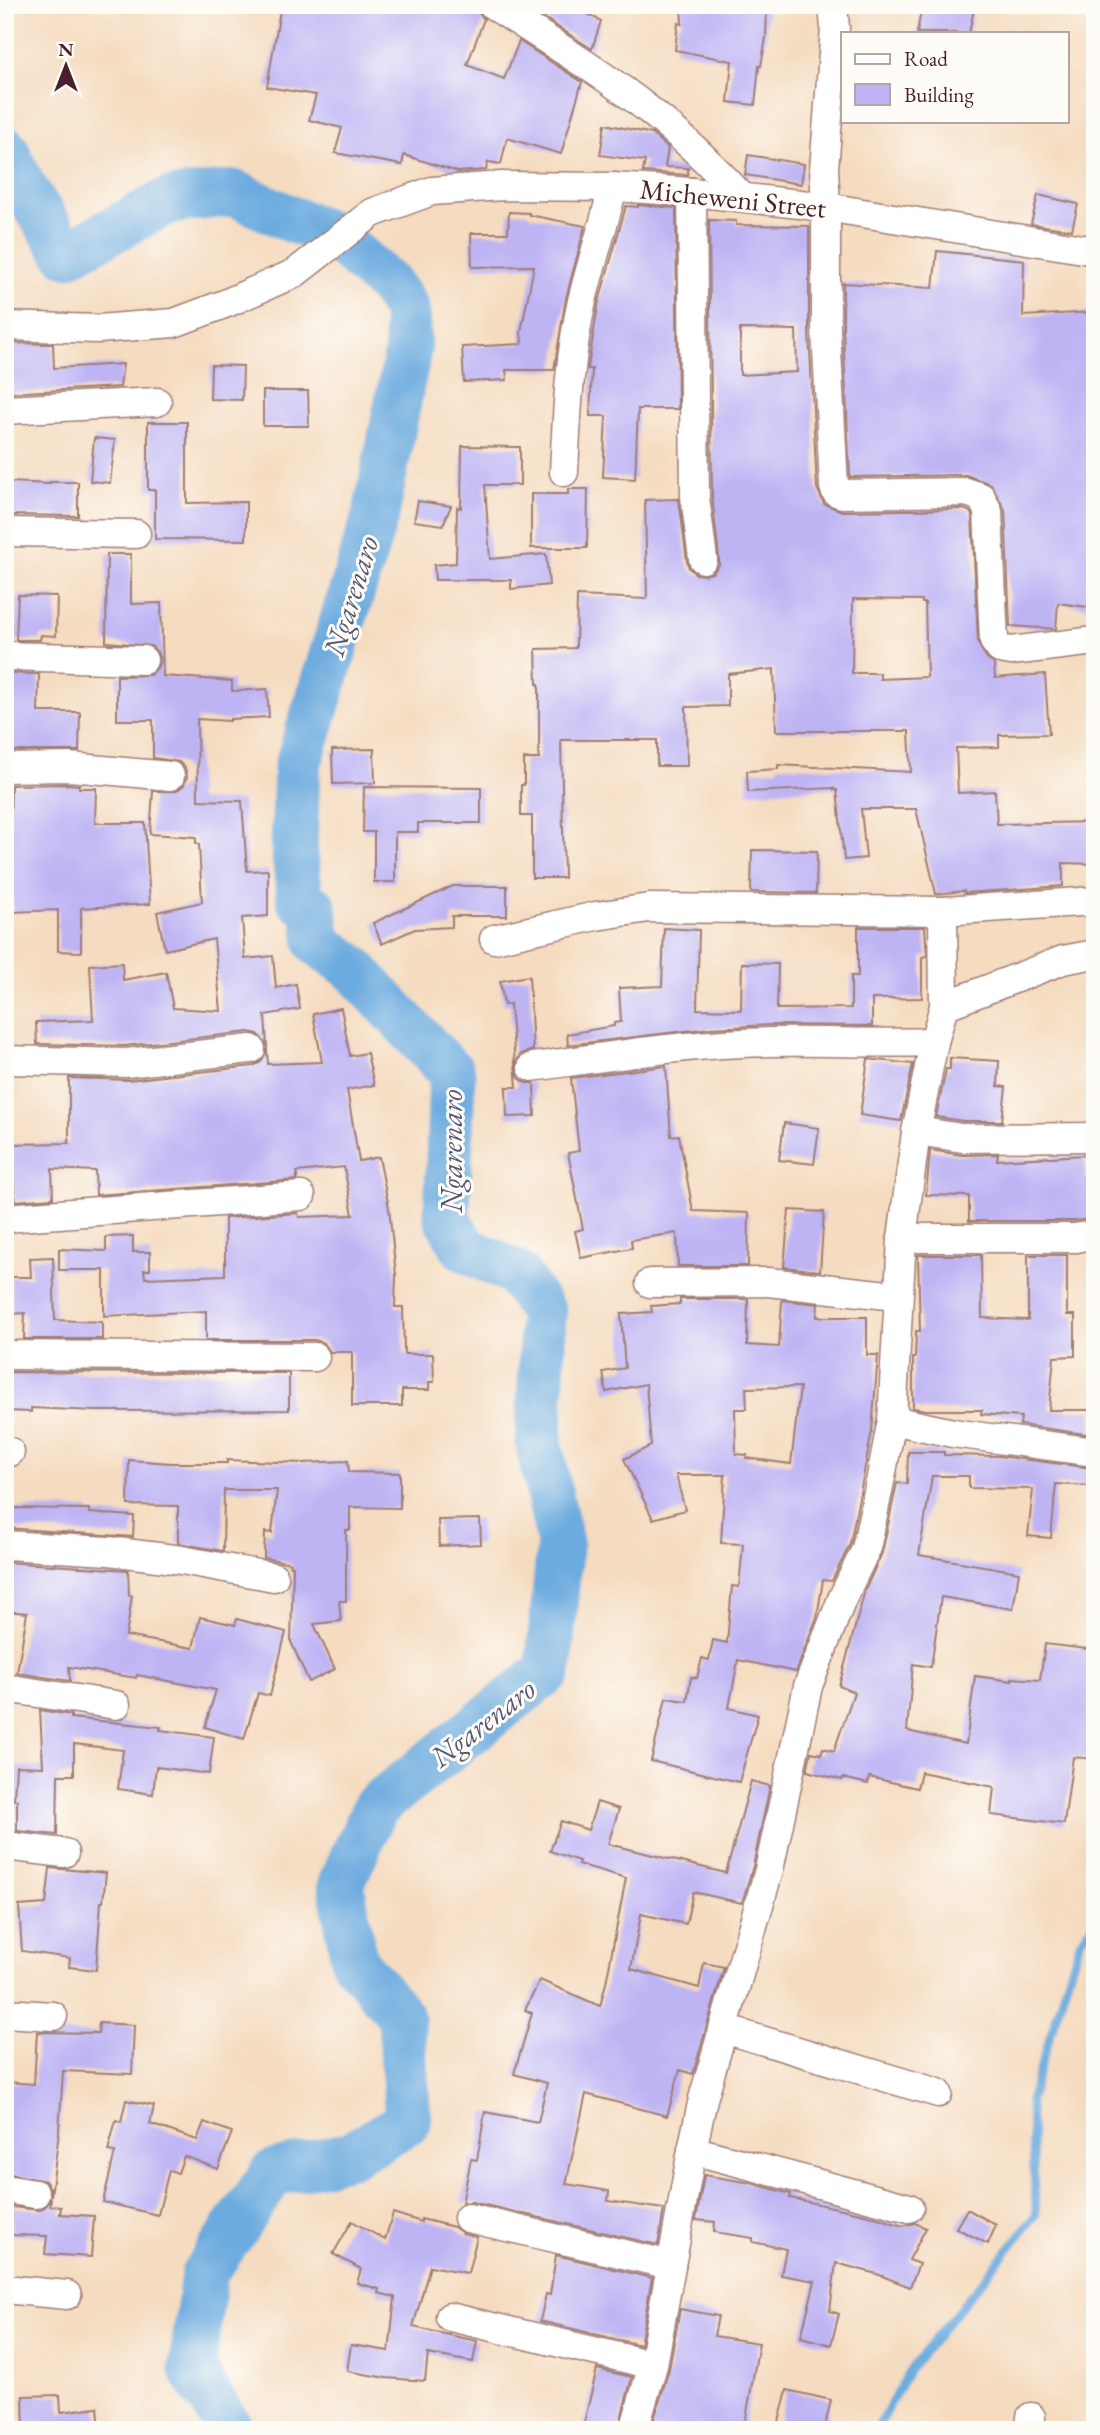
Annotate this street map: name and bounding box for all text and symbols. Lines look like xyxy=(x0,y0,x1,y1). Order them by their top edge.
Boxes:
north arrow xyxy=(32,32,102,102)
legend xyxy=(841,32,1068,122)
text: N xyxy=(58,37,74,62)
text: Road xyxy=(904,45,948,72)
text: Building xyxy=(904,81,974,108)
street label: Micheweni Street xyxy=(638,170,828,226)
water label: Ngarenaro xyxy=(314,531,387,662)
water label: Ngarenaro xyxy=(432,1089,471,1214)
water label: Ngarenaro xyxy=(421,1669,543,1777)

